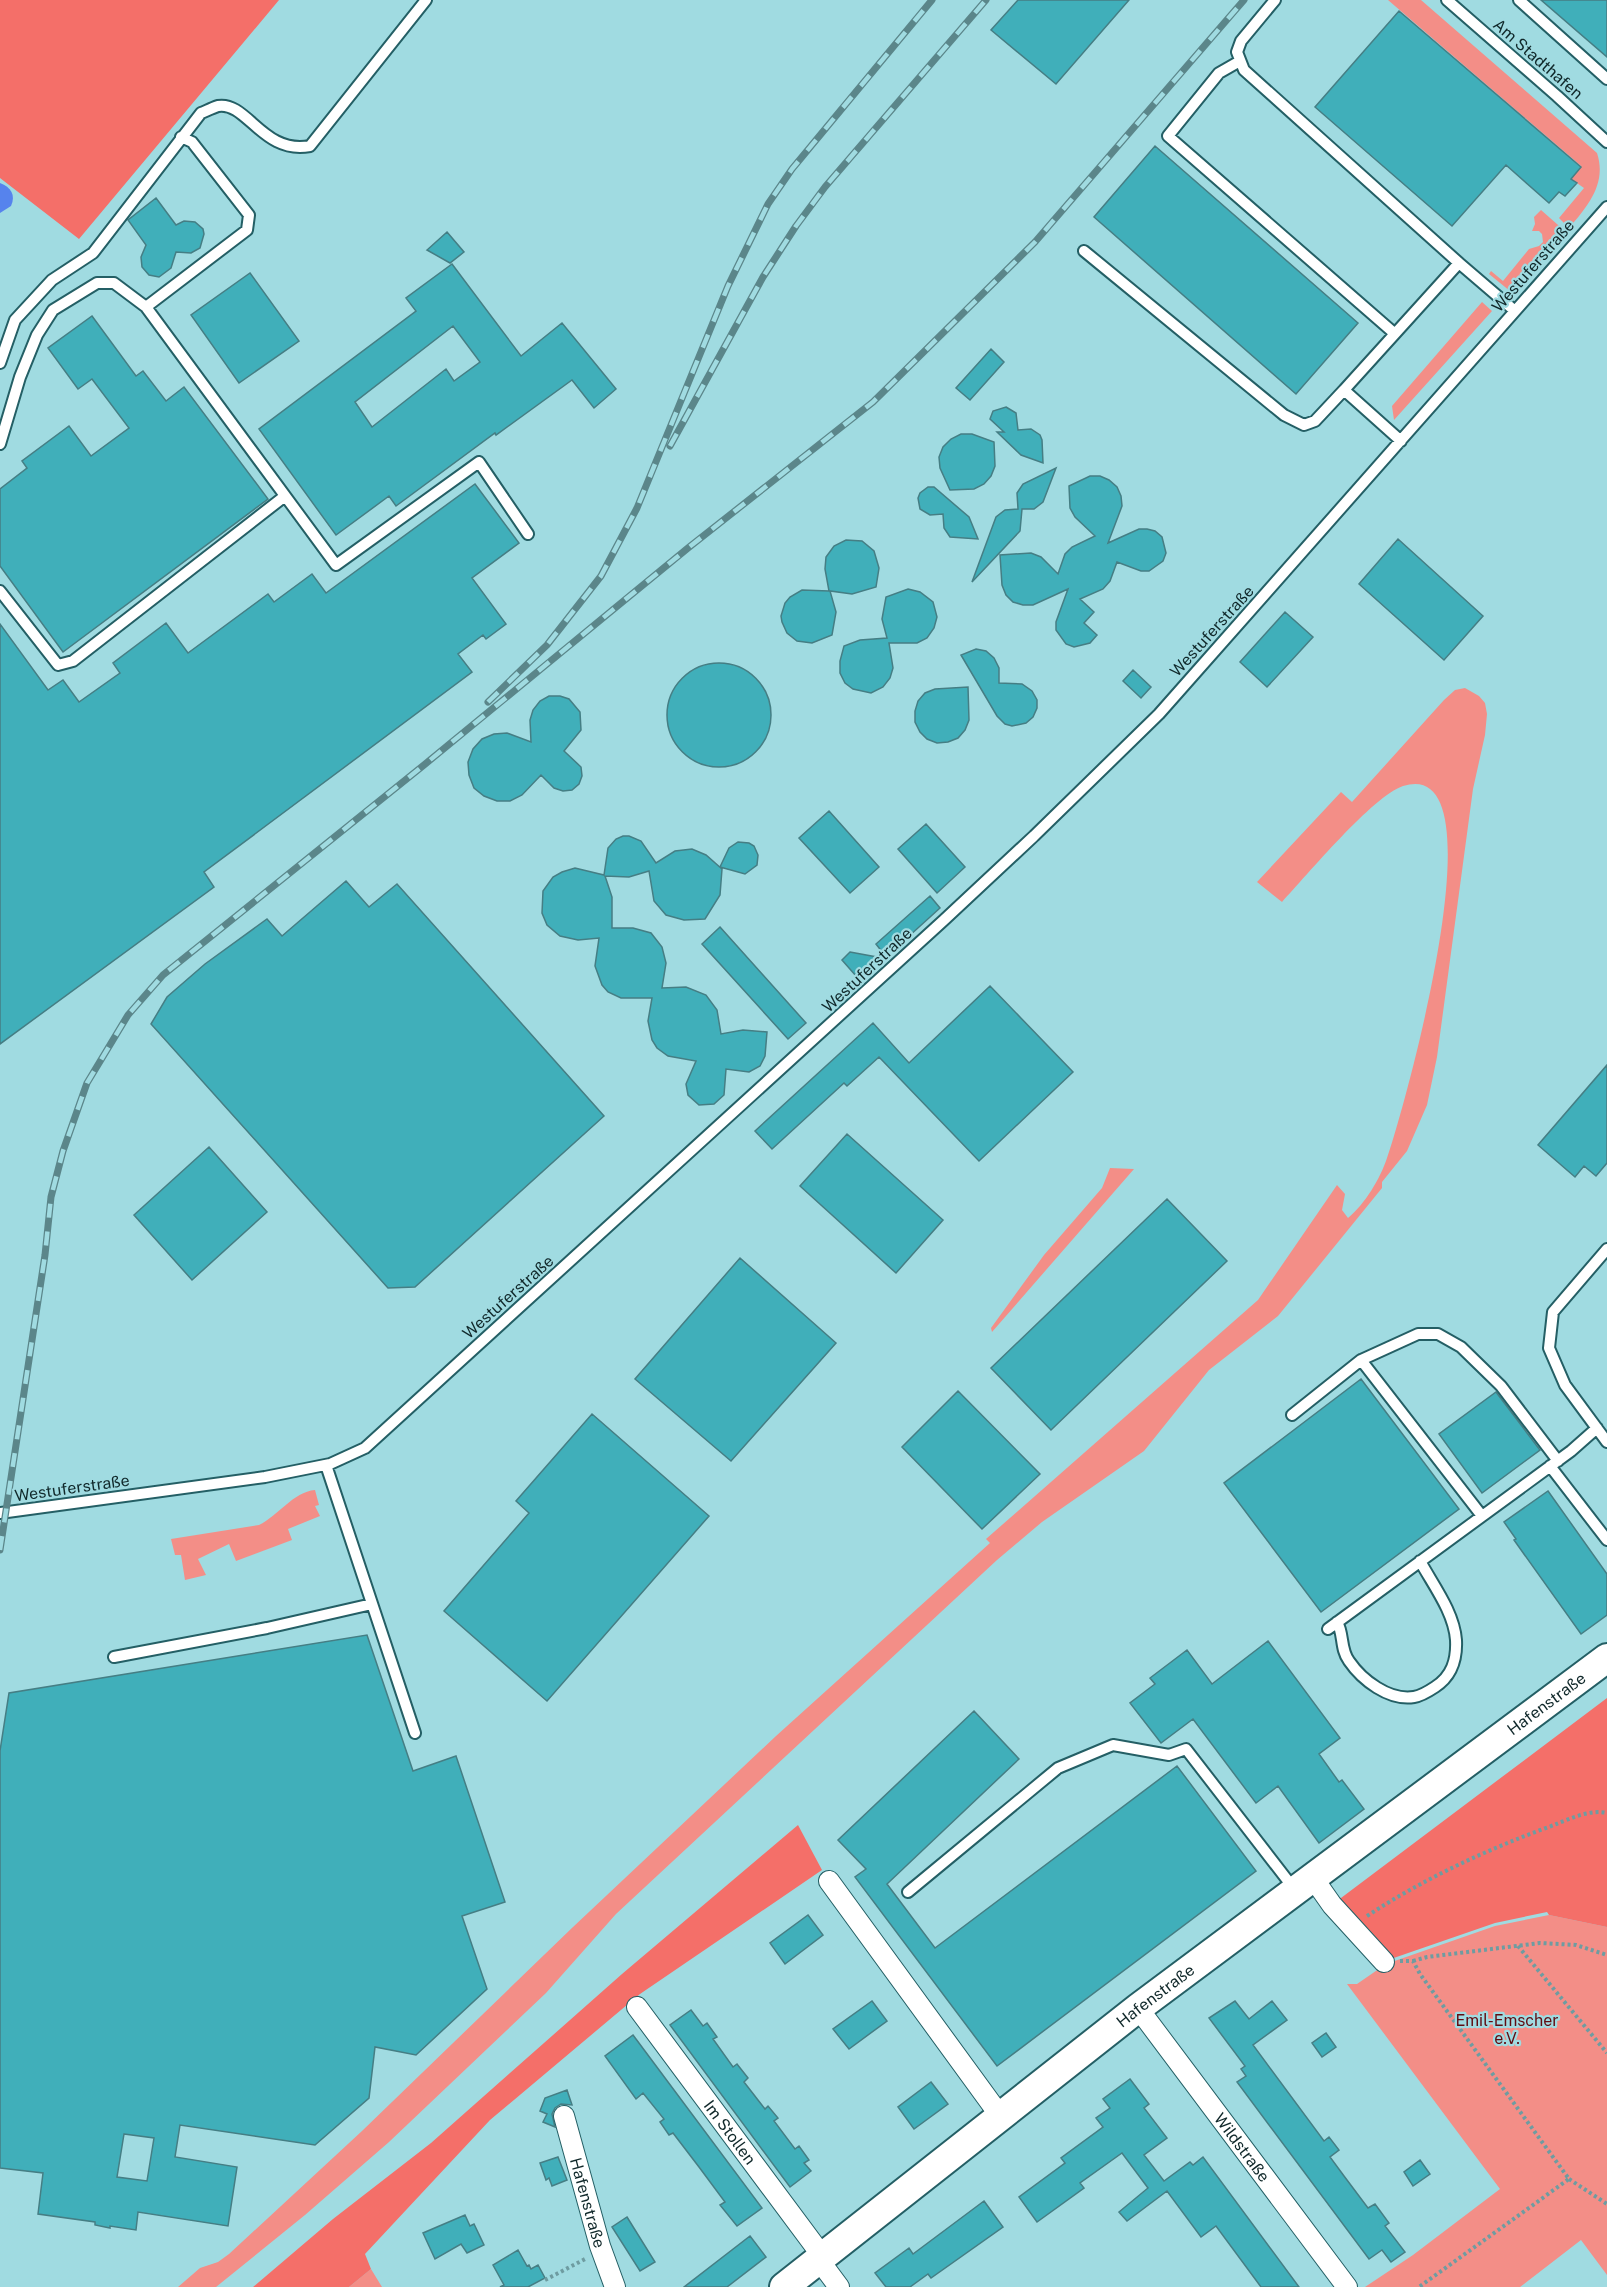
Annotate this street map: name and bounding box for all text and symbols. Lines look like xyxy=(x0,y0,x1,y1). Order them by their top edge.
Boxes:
street label: Am Stadthafen xyxy=(1489,15,1587,103)
street label: Westuferstraße xyxy=(1488,216,1578,316)
street label: Westuferstraße xyxy=(1166,582,1258,680)
street label: Westuferstraße xyxy=(818,924,916,1016)
street label: Westuferstraße xyxy=(459,1251,557,1343)
street label: Westuferstraße xyxy=(13,1471,131,1505)
street label: Hafenstraße xyxy=(1503,1668,1589,1739)
street label: Hafenstraße xyxy=(1112,1960,1198,2031)
park label: Emil-Emscher e.V. xyxy=(1456,2011,1558,2048)
street label: Im Stollen xyxy=(700,2096,760,2168)
street label: Wildstraße xyxy=(1210,2109,1274,2185)
street label: Hafenstraße xyxy=(566,2155,610,2250)

